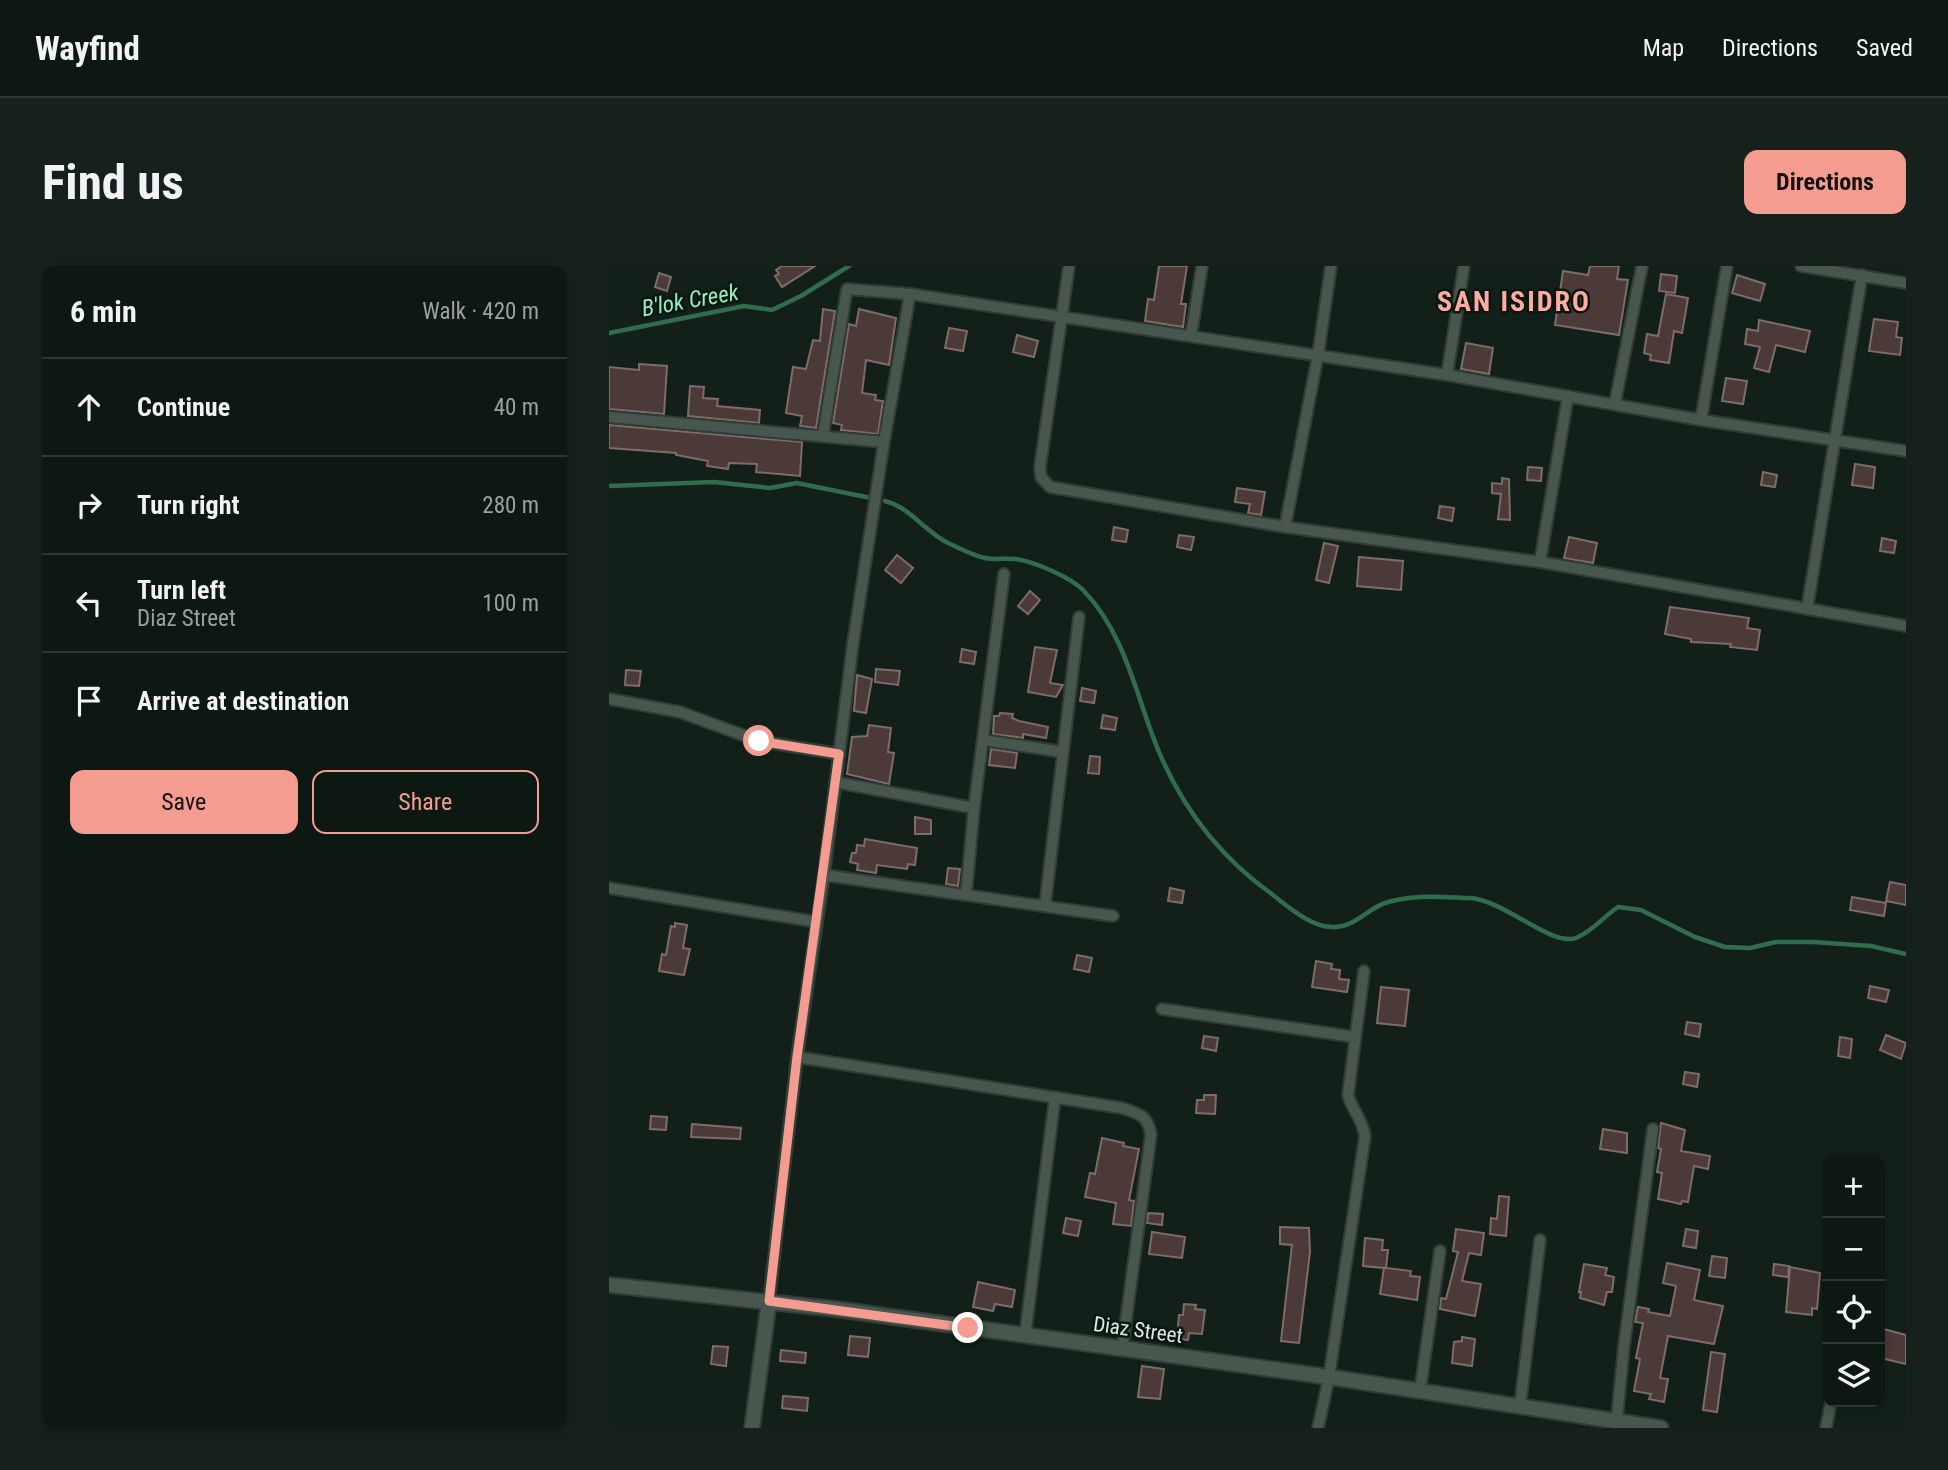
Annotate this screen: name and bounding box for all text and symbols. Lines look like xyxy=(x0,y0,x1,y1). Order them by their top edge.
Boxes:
text: Wayfind xyxy=(35,29,140,68)
text: Map xyxy=(1643,34,1684,62)
text: Directions xyxy=(1722,34,1818,62)
text: Saved xyxy=(1856,34,1913,62)
button: Directions xyxy=(1744,150,1906,214)
text: Find us xyxy=(42,154,184,211)
water label: B'lok Creek xyxy=(640,279,742,322)
district label: SAN ISIDRO xyxy=(1437,285,1591,318)
text: 6 min xyxy=(70,294,137,329)
text: Walk · 420 m xyxy=(422,298,539,325)
icon: ahead xyxy=(70,388,108,426)
text: Continue xyxy=(137,392,230,422)
text: 40 m xyxy=(494,394,539,421)
icon: right xyxy=(70,486,108,524)
text: Turn right xyxy=(137,490,239,520)
text: 280 m xyxy=(482,492,539,519)
text: Turn left xyxy=(137,575,226,605)
icon: left xyxy=(70,584,108,622)
text: 100 m xyxy=(482,590,539,617)
text: Diaz Street xyxy=(137,605,236,632)
icon: arrive xyxy=(70,682,108,720)
text: Arrive at destination xyxy=(137,686,349,716)
route start xyxy=(743,725,774,756)
button: Save xyxy=(70,770,298,834)
button: Share xyxy=(312,770,539,834)
map controls xyxy=(1822,1155,1885,1407)
button: + xyxy=(1822,1155,1885,1218)
button: − xyxy=(1822,1218,1885,1281)
button: locate xyxy=(1822,1281,1885,1344)
route end xyxy=(952,1312,983,1343)
street label: Diaz Street xyxy=(1092,1312,1184,1348)
button: layers xyxy=(1822,1344,1885,1407)

